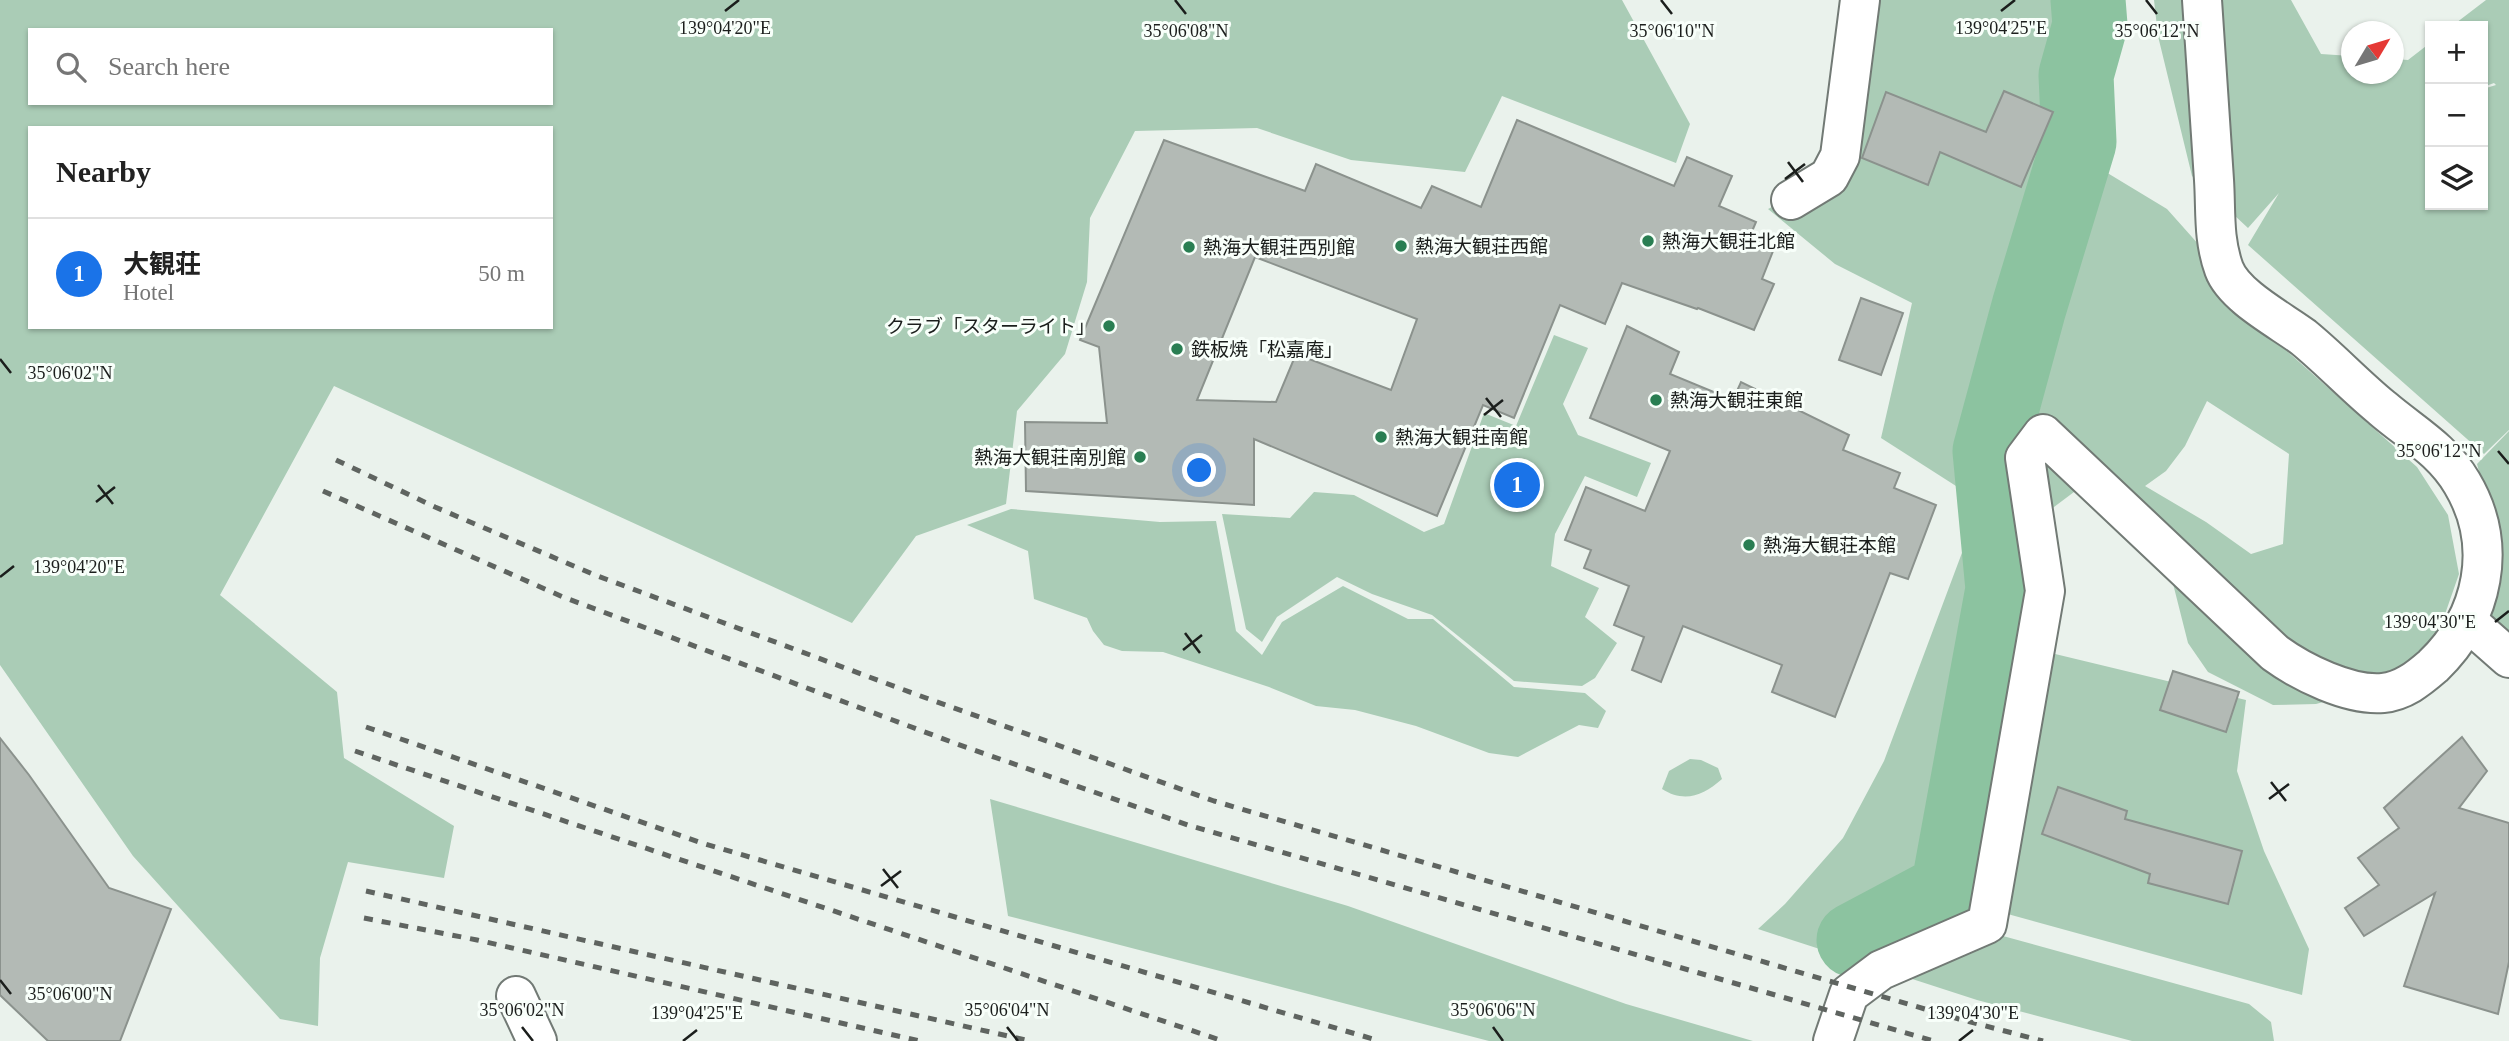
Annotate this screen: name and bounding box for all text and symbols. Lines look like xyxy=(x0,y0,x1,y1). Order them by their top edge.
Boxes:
text: 139°04'20"E xyxy=(679,18,771,38)
text: 139°04'25"E xyxy=(1955,18,2047,38)
text: 35°06'08"N xyxy=(1144,21,1228,41)
text: 35°06'10"N xyxy=(1630,21,1714,41)
text: 35°06'12"N xyxy=(2115,21,2199,41)
north arrow xyxy=(2341,21,2404,84)
map controls xyxy=(2425,21,2488,210)
button: + xyxy=(2425,21,2488,84)
search box xyxy=(28,28,553,105)
icon: search xyxy=(52,48,90,86)
text: Search here xyxy=(108,52,230,81)
button: − xyxy=(2425,84,2488,147)
button: layers xyxy=(2425,147,2488,210)
text: Nearby xyxy=(56,155,151,188)
place label: 熱海大観荘北館 xyxy=(1662,231,1795,252)
marker: 熱海大観荘北館 xyxy=(1640,233,1656,249)
place label: 熱海大観荘西館 xyxy=(1415,236,1548,257)
place label: 熱海大観荘西別館 xyxy=(1203,237,1355,258)
marker: 熱海大観荘西館 xyxy=(1393,238,1409,254)
marker: 熱海大観荘西別館 xyxy=(1181,239,1197,255)
text: 大観荘 xyxy=(123,250,201,279)
text: 1 xyxy=(73,261,85,286)
text: 50 m xyxy=(478,261,525,286)
text: Hotel xyxy=(123,280,174,305)
place label: クラブ「スターライト」 xyxy=(886,316,1095,337)
marker: クラブ「スターライト」 xyxy=(1101,318,1117,334)
place label: 鉄板焼「松嘉庵」 xyxy=(1191,339,1343,360)
marker: 鉄板焼「松嘉庵」 xyxy=(1169,341,1185,357)
text: 35°06'02"N xyxy=(28,363,112,383)
place label: 熱海大観荘東館 xyxy=(1670,390,1803,411)
marker: 熱海大観荘東館 xyxy=(1648,392,1664,408)
place label: 熱海大観荘南館 xyxy=(1395,427,1528,448)
marker: 熱海大観荘南館 xyxy=(1373,429,1389,445)
text: 35°06'12"N xyxy=(2397,441,2481,461)
place label: 熱海大観荘南別館 xyxy=(974,447,1126,468)
marker: 熱海大観荘南別館 xyxy=(1132,449,1148,465)
your location xyxy=(1182,453,1216,487)
pin: 1 xyxy=(1494,459,1540,511)
place label: 熱海大観荘本館 xyxy=(1763,535,1896,556)
marker: 熱海大観荘本館 xyxy=(1741,537,1757,553)
text: 139°04'20"E xyxy=(33,557,125,577)
text: 139°04'30"E xyxy=(2384,612,2476,632)
text: 35°06'00"N xyxy=(28,984,112,1004)
text: 35°06'02"N xyxy=(480,1000,564,1020)
text: 35°06'04"N xyxy=(965,1000,1049,1020)
text: 35°06'06"N xyxy=(1451,1000,1535,1020)
text: 139°04'25"E xyxy=(651,1003,743,1023)
text: 139°04'30"E xyxy=(1927,1003,2019,1023)

